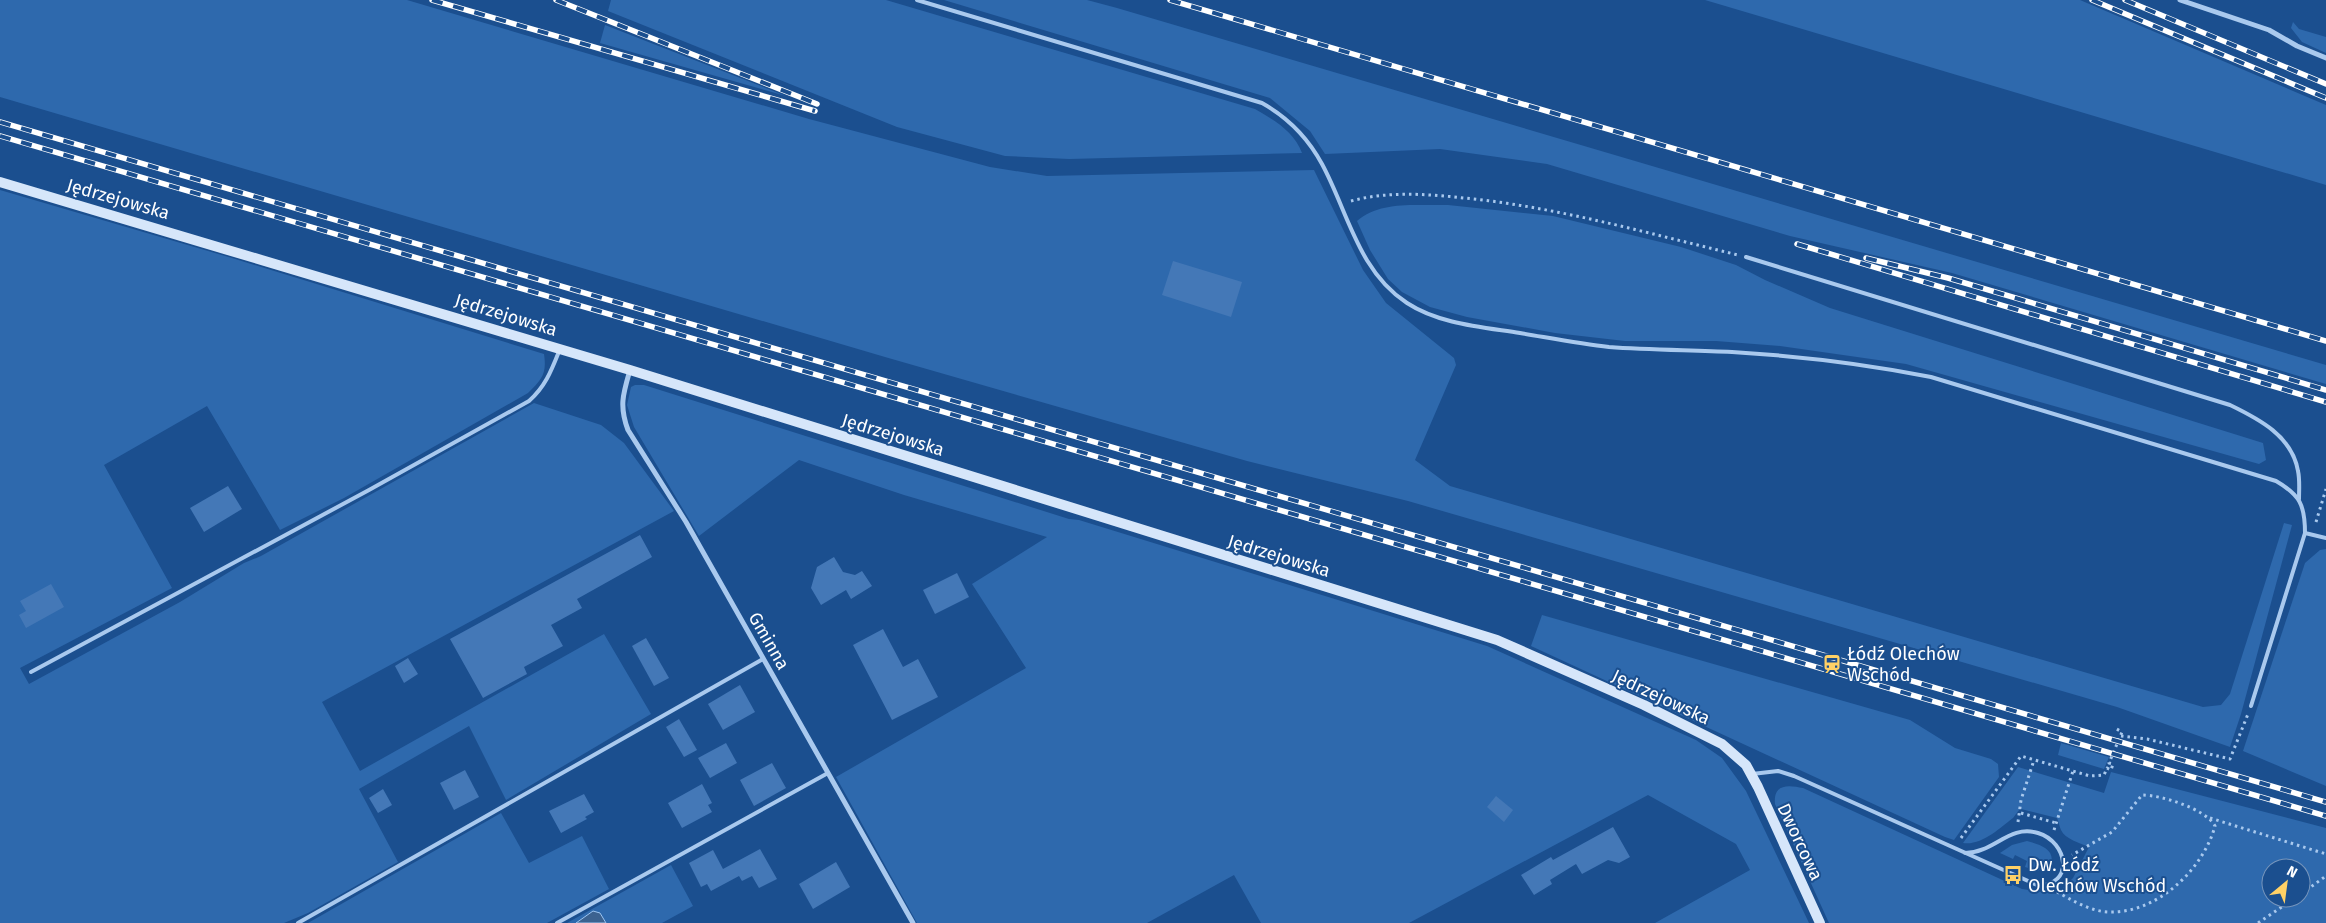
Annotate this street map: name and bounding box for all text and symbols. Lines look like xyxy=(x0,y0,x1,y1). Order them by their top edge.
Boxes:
street label: Jędrzejowska xyxy=(64,174,172,224)
street label: Jędrzejowska xyxy=(452,289,560,341)
street label: Jędrzejowska xyxy=(839,409,947,461)
street label: Jędrzejowska xyxy=(1225,530,1333,582)
street label: Gminna xyxy=(744,608,794,674)
place label: Łódź Olechów Wschód xyxy=(1847,643,1960,686)
station icon: Łódź Olechów Wschód xyxy=(1821,653,1843,675)
street label: Jędrzejowska xyxy=(1608,665,1714,729)
street label: Dworcowa xyxy=(1773,800,1827,884)
place label: Dw. Łódź Olechów Wschód xyxy=(2028,854,2166,897)
north arrow xyxy=(2261,858,2311,908)
text: N xyxy=(2284,862,2300,882)
bus stop icon: Dw. Łódź Olechów Wschód xyxy=(2002,864,2024,886)

